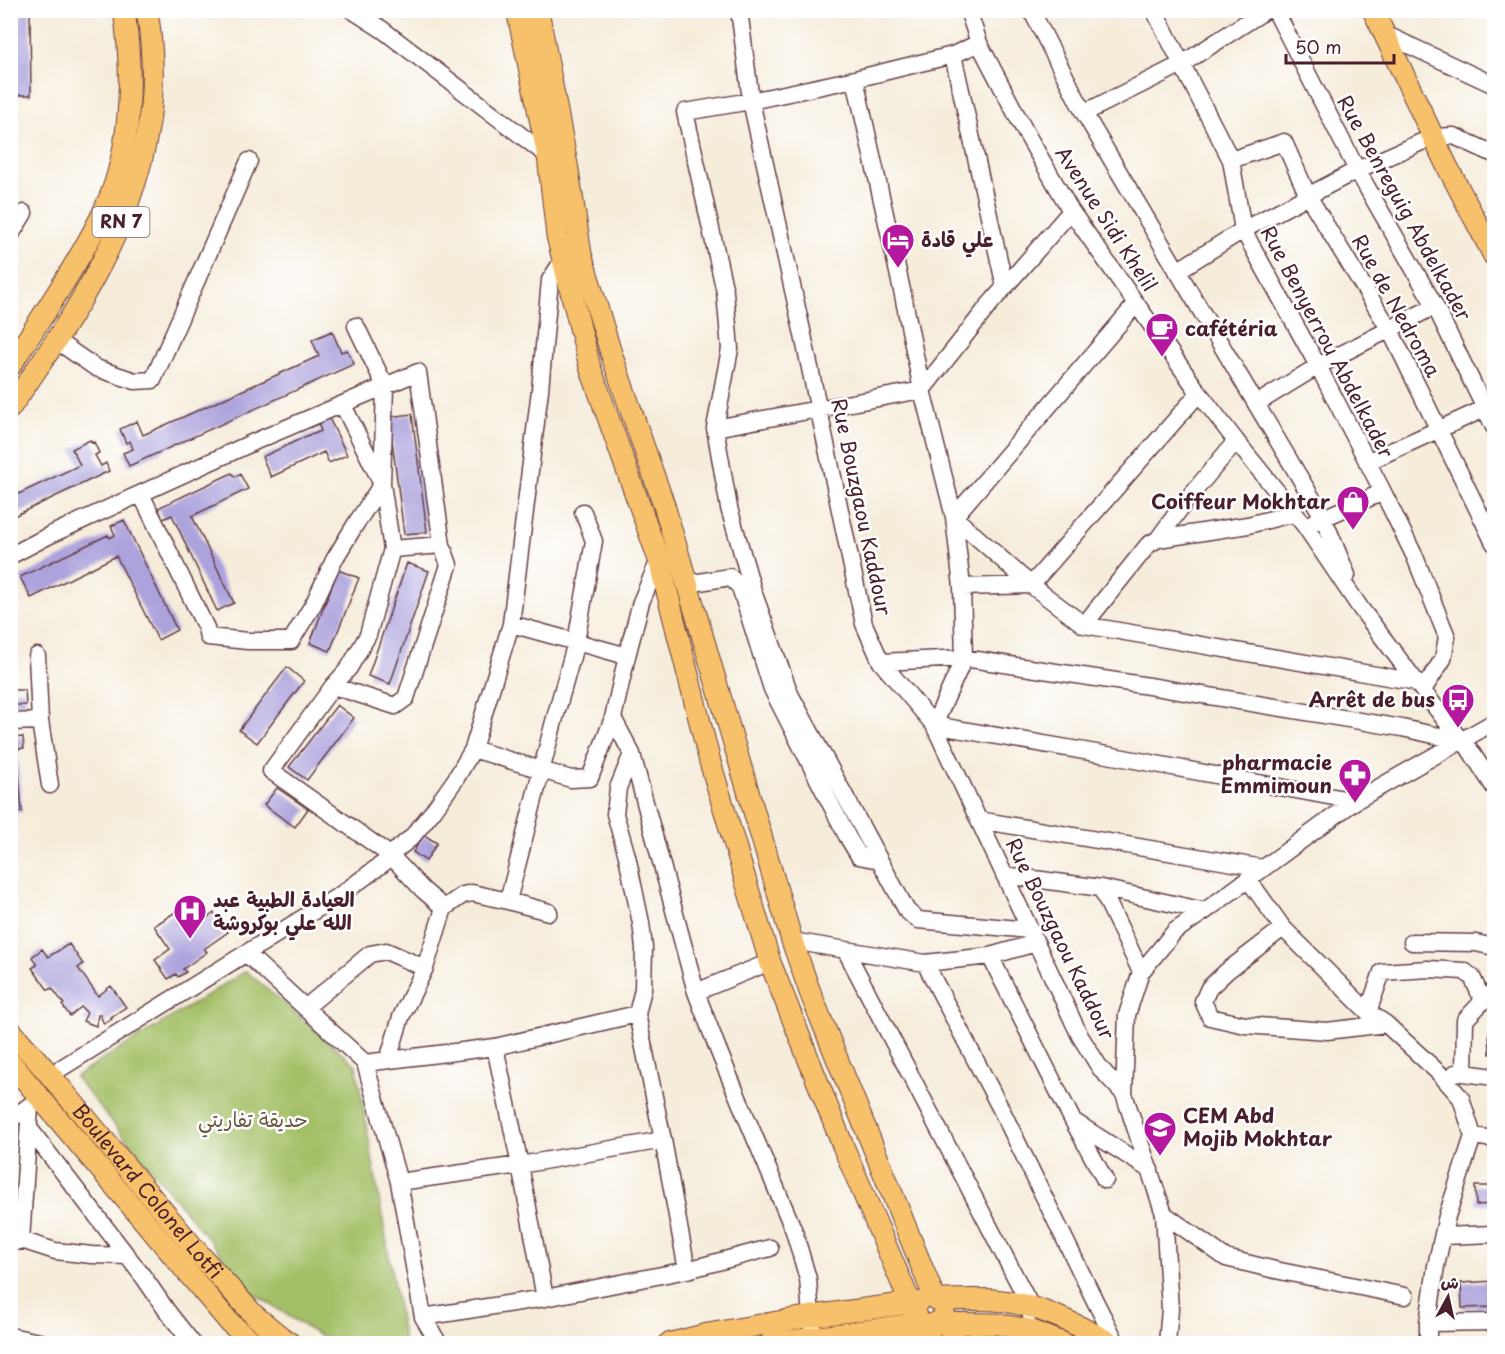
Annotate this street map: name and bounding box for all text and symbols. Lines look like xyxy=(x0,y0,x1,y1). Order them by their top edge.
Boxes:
scale bar xyxy=(1286,27,1394,65)
text: 50 m xyxy=(1295,33,1342,60)
street label: Rue Benreguig Abdelkader xyxy=(1330,89,1480,326)
street label: Avenue Sidi Khelil xyxy=(1049,140,1165,297)
road number: RN 7 xyxy=(92,207,150,237)
street label: Rue Benyerrou Abdelkader xyxy=(1254,220,1402,464)
hotel icon: علي قادة xyxy=(880,222,916,269)
place label: علي قادة xyxy=(921,224,993,258)
street label: Rue de Nedroma xyxy=(1345,229,1449,383)
cafe icon: cafétéria xyxy=(1144,311,1180,358)
place label: cafétéria xyxy=(1185,313,1278,343)
street label: Rue Bouzgaou Kaddour xyxy=(824,396,900,619)
shop icon: Coiffeur Mokhtar xyxy=(1335,484,1371,531)
place label: Coiffeur Mokhtar xyxy=(1151,486,1331,516)
bus stop icon: Arrêt de bus xyxy=(1440,682,1476,729)
place label: Arrêt de bus xyxy=(1309,684,1435,714)
place label: pharmacie Emmimoun xyxy=(1221,747,1332,800)
pharmacy icon: pharmacie Emmimoun xyxy=(1337,757,1373,804)
street label: Rue Bouzgaou Kaddour xyxy=(999,833,1123,1045)
place label: العيادة الطبية عبد الله علي بوكروشة xyxy=(213,884,355,941)
hospital icon: العيادة الطبية عبد الله علي بوكروشة xyxy=(172,893,208,940)
street label: Boulevard Colonel Lotfi xyxy=(66,1097,230,1285)
place label: CEM Abd Mojib Mokhtar xyxy=(1183,1100,1333,1153)
park label: حديقة تفاريتي xyxy=(198,1104,308,1138)
school or university icon: CEM Abd Mojib Mokhtar xyxy=(1142,1110,1178,1157)
north arrow xyxy=(1418,1267,1478,1327)
text: ش xyxy=(1440,1268,1461,1294)

